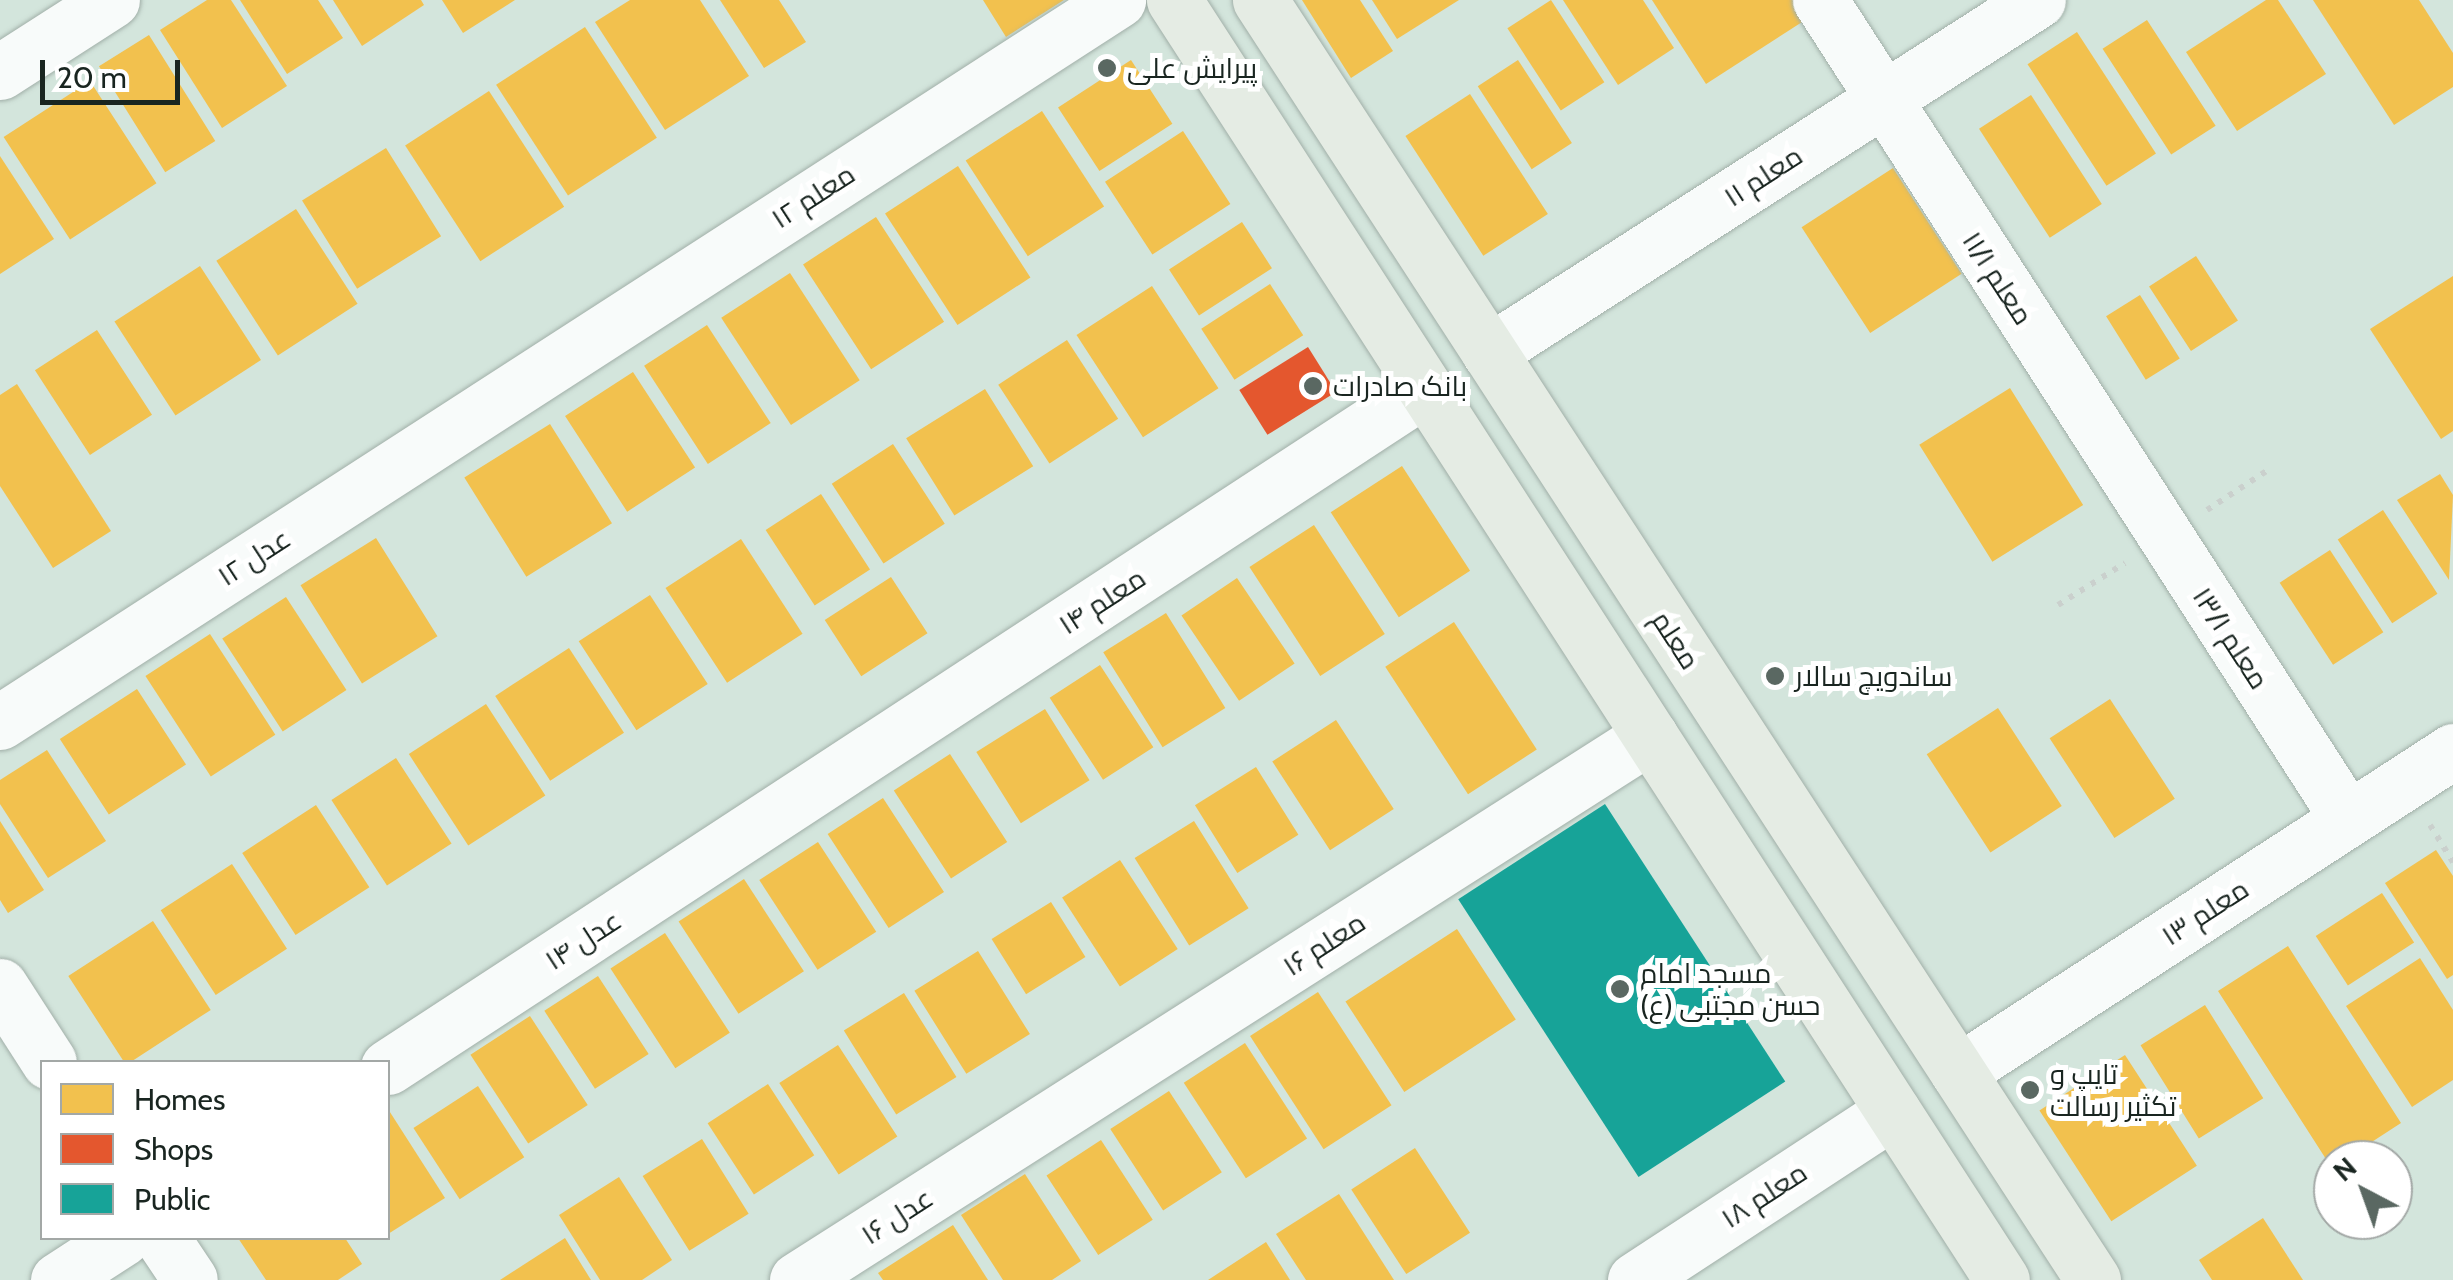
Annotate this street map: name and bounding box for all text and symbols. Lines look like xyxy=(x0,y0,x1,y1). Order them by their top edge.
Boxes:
scale bar xyxy=(45,40,185,102)
place label: پیرایش علی xyxy=(1127,51,1257,85)
marker: پیرایش علی xyxy=(1096,57,1118,79)
text: 20 m xyxy=(57,59,127,96)
street label: معلم ۱۱ xyxy=(1718,138,1808,214)
street label: معلم ۱۲ xyxy=(765,157,861,235)
street label: معلم ۱۱/۱ xyxy=(1956,225,2040,331)
place label: بانک صادرات xyxy=(1333,369,1467,403)
marker: بانک صادرات xyxy=(1302,375,1324,397)
street label: عدل ۱۲ xyxy=(211,521,297,593)
street label: معلم ۱۴ xyxy=(1052,561,1152,641)
street label: معلم ۱۳/۱ xyxy=(2186,581,2276,695)
street label: معلم xyxy=(1645,605,1707,675)
place label: ساندویچ سالار xyxy=(1795,659,1952,693)
marker: ساندویچ سالار xyxy=(1764,665,1786,687)
street label: معلم ۱۳ xyxy=(2155,872,2255,952)
street label: عدل ۱۴ xyxy=(539,903,627,977)
street label: معلم ۱۶‌ xyxy=(1277,905,1371,983)
place label: مسجد امام حسن مجتبی (ع) xyxy=(1640,956,1820,1022)
marker: مسجد امام حسن مجتبی (ع) xyxy=(1609,978,1631,1000)
place label: تایپ و تکثیر رسالت xyxy=(2050,1057,2176,1123)
legend xyxy=(40,1060,390,1240)
marker: تایپ و تکثیر رسالت xyxy=(2019,1079,2041,1101)
text: Homes xyxy=(134,1081,225,1118)
text: Shops xyxy=(134,1131,213,1168)
north arrow xyxy=(2313,1140,2413,1240)
text: N xyxy=(2326,1150,2363,1188)
street label: معلم ۱۸ xyxy=(1715,1155,1813,1235)
text: Public xyxy=(134,1181,210,1218)
street label: عدل ۱۶ xyxy=(855,1181,939,1251)

